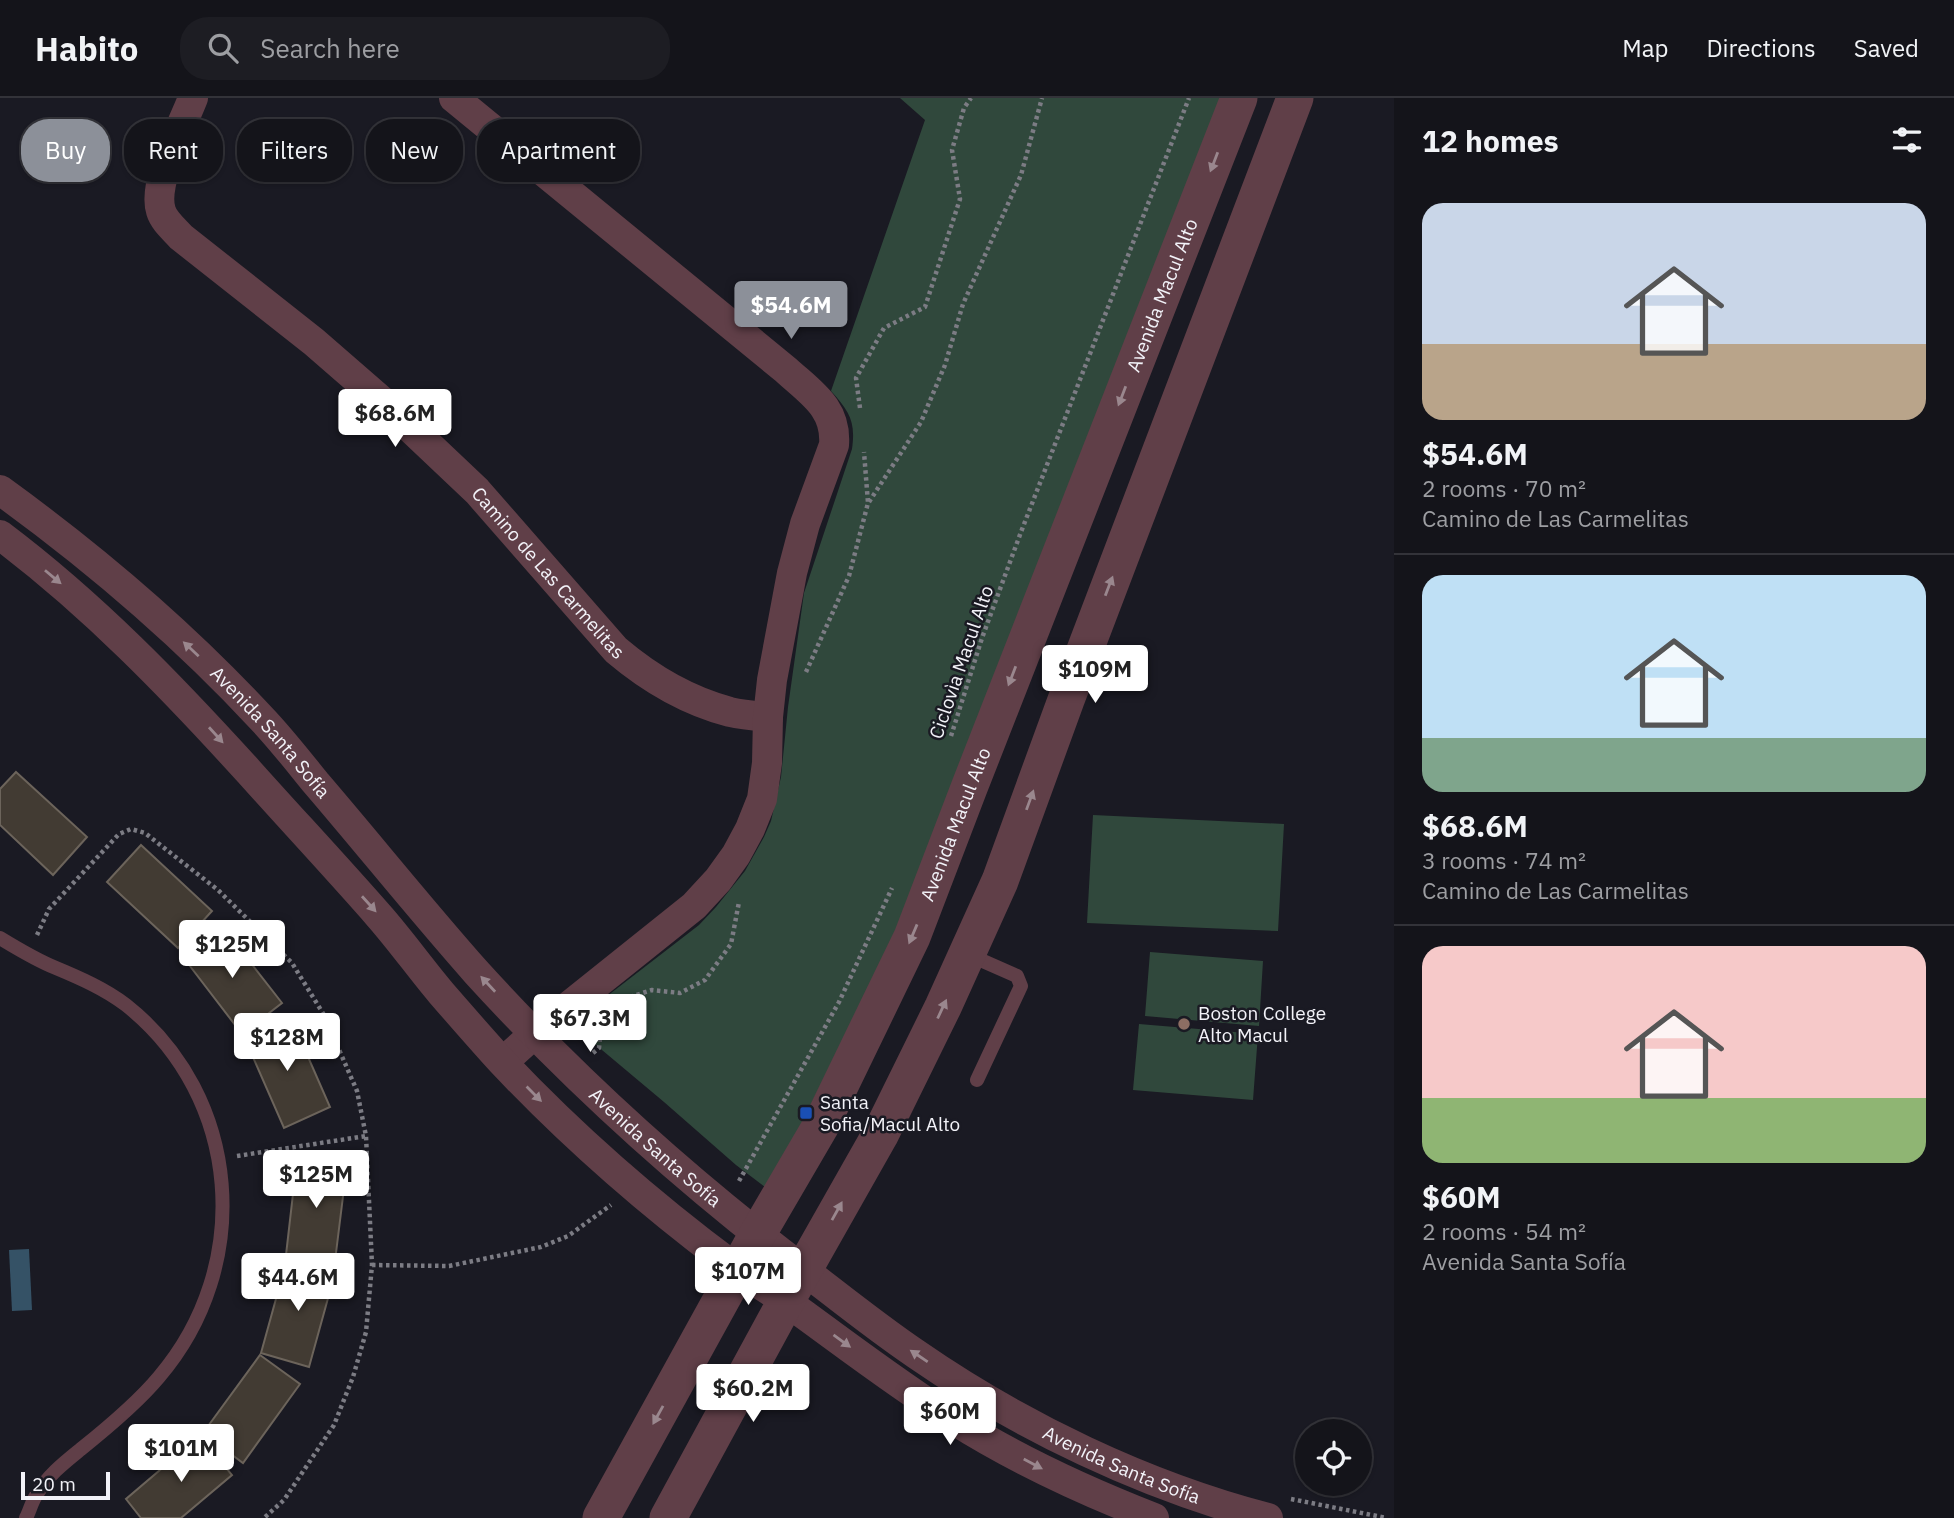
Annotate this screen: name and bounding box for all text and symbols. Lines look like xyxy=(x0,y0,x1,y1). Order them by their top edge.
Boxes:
search box xyxy=(180,17,670,80)
text: Habito xyxy=(35,27,138,70)
icon: search xyxy=(204,29,242,67)
text: Search here xyxy=(260,31,400,65)
text: Map xyxy=(1622,32,1668,64)
text: Directions xyxy=(1706,32,1816,64)
text: Saved xyxy=(1854,32,1919,64)
chip: Buy xyxy=(21,119,110,182)
chip: Rent xyxy=(124,119,223,182)
chip: Filters xyxy=(237,119,352,182)
chip: New xyxy=(366,119,463,182)
chip: Apartment xyxy=(477,119,640,182)
text: 12 homes xyxy=(1422,121,1559,160)
icon: filters xyxy=(1888,121,1926,159)
one-way arrow xyxy=(1208,151,1219,172)
street label: Avenida Macul Alto xyxy=(1121,215,1203,375)
icon: home xyxy=(1611,248,1737,374)
pin: $54.6M xyxy=(734,282,848,341)
text: $54.6M xyxy=(750,289,832,319)
one-way arrow xyxy=(1117,386,1128,407)
pin: $68.6M xyxy=(338,390,452,449)
text: $68.6M xyxy=(354,397,436,427)
text: $54.6M xyxy=(1422,434,1528,473)
text: 2 rooms · 70 m² xyxy=(1422,473,1586,503)
street label: Camino de Las Carmelitas xyxy=(467,482,629,664)
text: Camino de Las Carmelitas xyxy=(1422,503,1689,533)
one-way arrow xyxy=(44,570,62,585)
one-way arrow xyxy=(1104,576,1115,597)
street label: Ciclovìa Macul Alto xyxy=(924,582,998,742)
icon: home xyxy=(1611,620,1737,746)
one-way arrow xyxy=(183,641,200,657)
pin: $109M xyxy=(1046,646,1144,705)
text: $109M xyxy=(1058,653,1132,683)
street label: Avenida Santa Sofía xyxy=(206,661,336,803)
one-way arrow xyxy=(1007,666,1018,687)
one-way arrow xyxy=(208,727,224,744)
street label: Avenida Macul Alto xyxy=(915,744,996,905)
one-way arrow xyxy=(1024,789,1035,810)
text: $68.6M xyxy=(1422,806,1528,845)
text: 3 rooms · 74 m² xyxy=(1422,845,1586,875)
text: Camino de Las Carmelitas xyxy=(1422,875,1689,905)
one-way arrow xyxy=(361,896,376,913)
pin: $125M xyxy=(183,920,281,980)
one-way arrow xyxy=(907,924,918,945)
text: $125M xyxy=(195,928,269,958)
one-way arrow xyxy=(480,975,496,993)
icon: home xyxy=(1611,991,1737,1117)
pin: $67.3M xyxy=(533,995,647,1054)
one-way arrow xyxy=(936,999,948,1019)
place label: Boston College Alto Macul xyxy=(1198,1001,1326,1047)
text: $67.3M xyxy=(549,1002,631,1032)
pin: $128M xyxy=(238,1014,336,1073)
marker: Boston College Alto Macul xyxy=(1176,1016,1192,1032)
text: $128M xyxy=(250,1021,324,1051)
street label: Avenida Santa Sofía xyxy=(584,1083,726,1212)
one-way arrow xyxy=(526,1086,543,1103)
place label: Santa Sofia/Macul Alto xyxy=(820,1090,960,1136)
marker: Santa Sofia/Macul Alto xyxy=(798,1105,814,1121)
pin: $125M xyxy=(267,1150,365,1210)
text: $125M xyxy=(279,1158,353,1188)
text: $60M xyxy=(1422,1177,1501,1216)
one-way arrow xyxy=(831,1202,843,1221)
text: 2 rooms · 54 m² xyxy=(1422,1216,1586,1246)
text: Avenida Santa Sofía xyxy=(1422,1246,1626,1276)
pin: $107M xyxy=(699,1248,797,1307)
pin: $44.6M xyxy=(241,1254,355,1313)
text: $107M xyxy=(711,1255,785,1285)
text: $44.6M xyxy=(257,1261,339,1291)
one-way arrow xyxy=(832,1334,851,1348)
one-way arrow xyxy=(910,1349,928,1363)
pin: $60.2M xyxy=(696,1364,810,1424)
text: $60.2M xyxy=(712,1372,794,1402)
pin: $60M xyxy=(909,1388,991,1447)
text: $60M xyxy=(920,1395,980,1425)
one-way arrow xyxy=(652,1405,663,1425)
map controls xyxy=(1295,1419,1372,1496)
button: locate xyxy=(1295,1419,1372,1496)
street label: Avenida Santa Sofía xyxy=(1039,1420,1203,1509)
pin: $101M xyxy=(132,1424,230,1484)
text: $101M xyxy=(144,1432,218,1462)
one-way arrow xyxy=(1023,1458,1043,1470)
scale bar xyxy=(21,1469,110,1501)
text: 20 m xyxy=(32,1472,76,1496)

